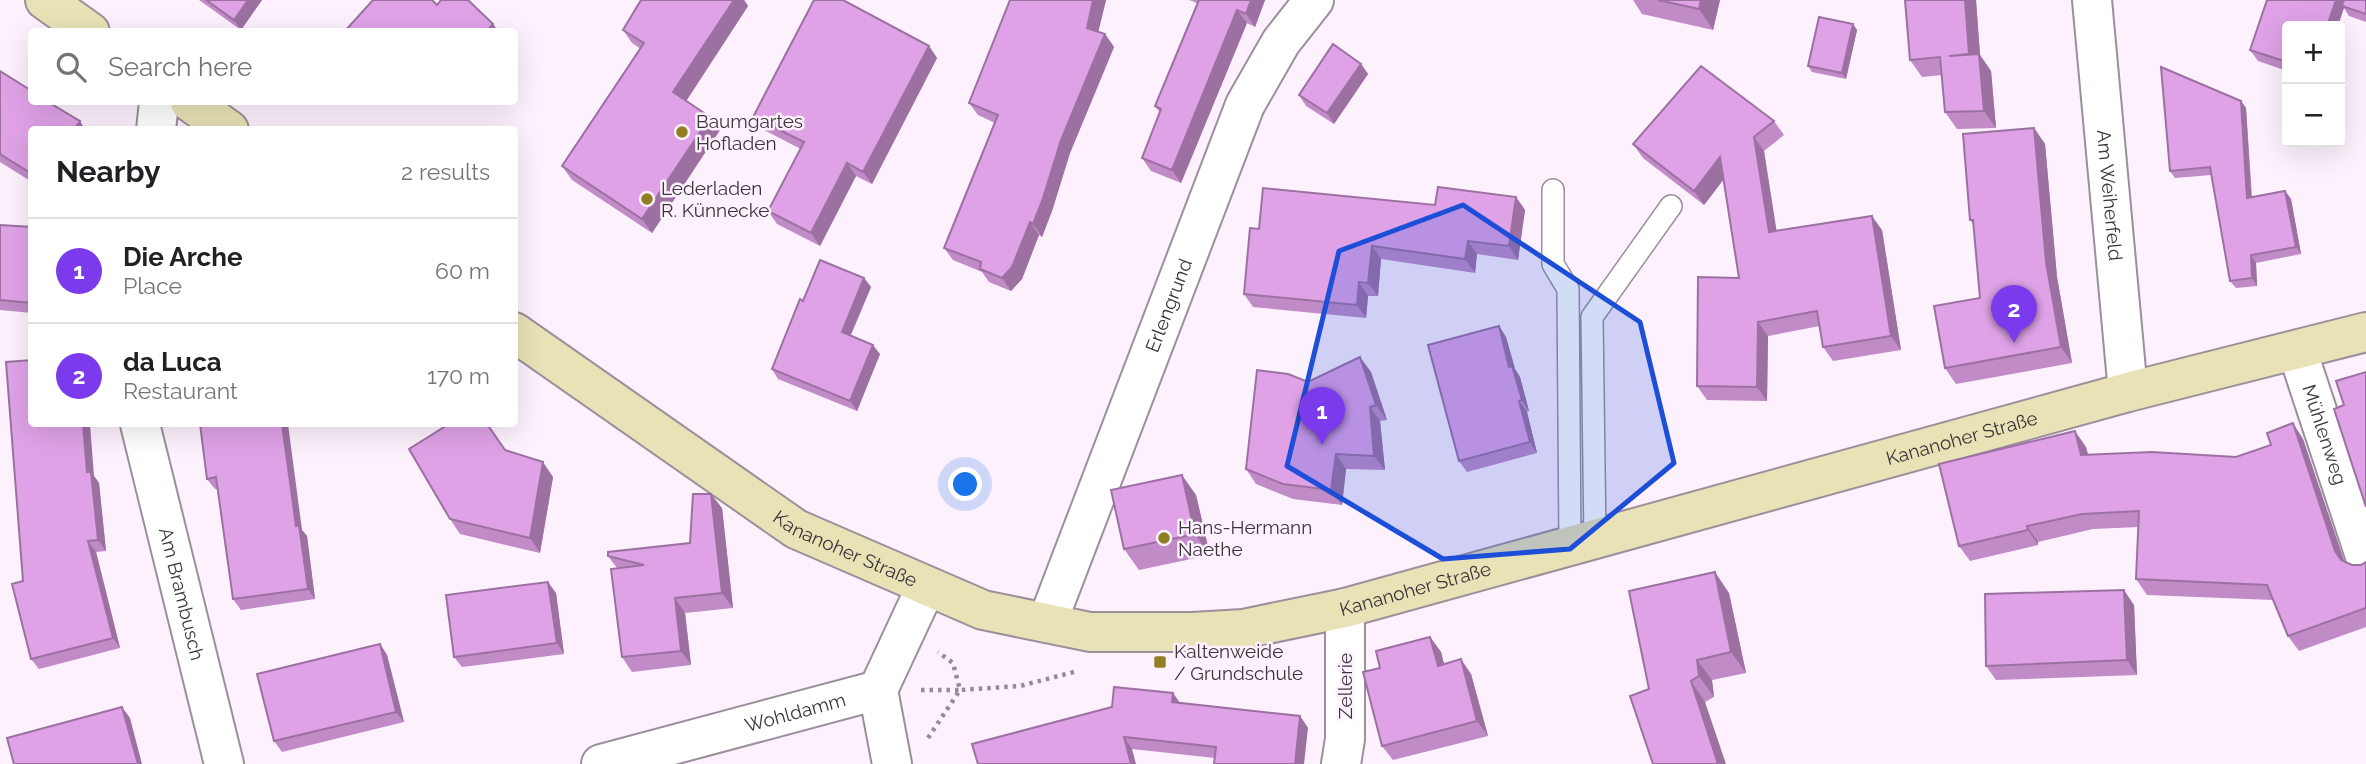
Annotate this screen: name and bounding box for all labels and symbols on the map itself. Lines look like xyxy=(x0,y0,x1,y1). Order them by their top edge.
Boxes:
place label: Baumgartes Hofladen xyxy=(696,110,803,154)
marker: Baumgartes Hofladen xyxy=(674,124,690,140)
street label: Am Weiherfeld xyxy=(2093,129,2127,262)
place label: Lederladen R. Künnecke xyxy=(661,177,769,221)
marker: Lederladen R. Künnecke xyxy=(639,191,655,207)
street label: Erlengrund xyxy=(1141,256,1196,355)
pin: 2 xyxy=(1991,285,2037,343)
street label: Mühlenweg xyxy=(2298,382,2352,487)
pin: 1 xyxy=(1299,387,1345,445)
street label: Kananoher Straße xyxy=(1884,407,2040,469)
your location xyxy=(948,467,982,501)
street label: Kananoher Straße xyxy=(769,506,921,591)
place label: Hans-Hermann Naethe xyxy=(1178,516,1312,560)
street label: Am Brambusch xyxy=(155,525,209,663)
marker: Hans-Hermann Naethe xyxy=(1156,530,1172,546)
street label: Kananoher Straße xyxy=(1337,557,1493,620)
place label: Kaltenweide / Grundschule xyxy=(1174,640,1303,684)
street label: Zellerie xyxy=(1334,653,1356,719)
marker: Kaltenweide / Grundschule xyxy=(1152,654,1168,670)
street label: Wohldamm xyxy=(742,688,848,736)

